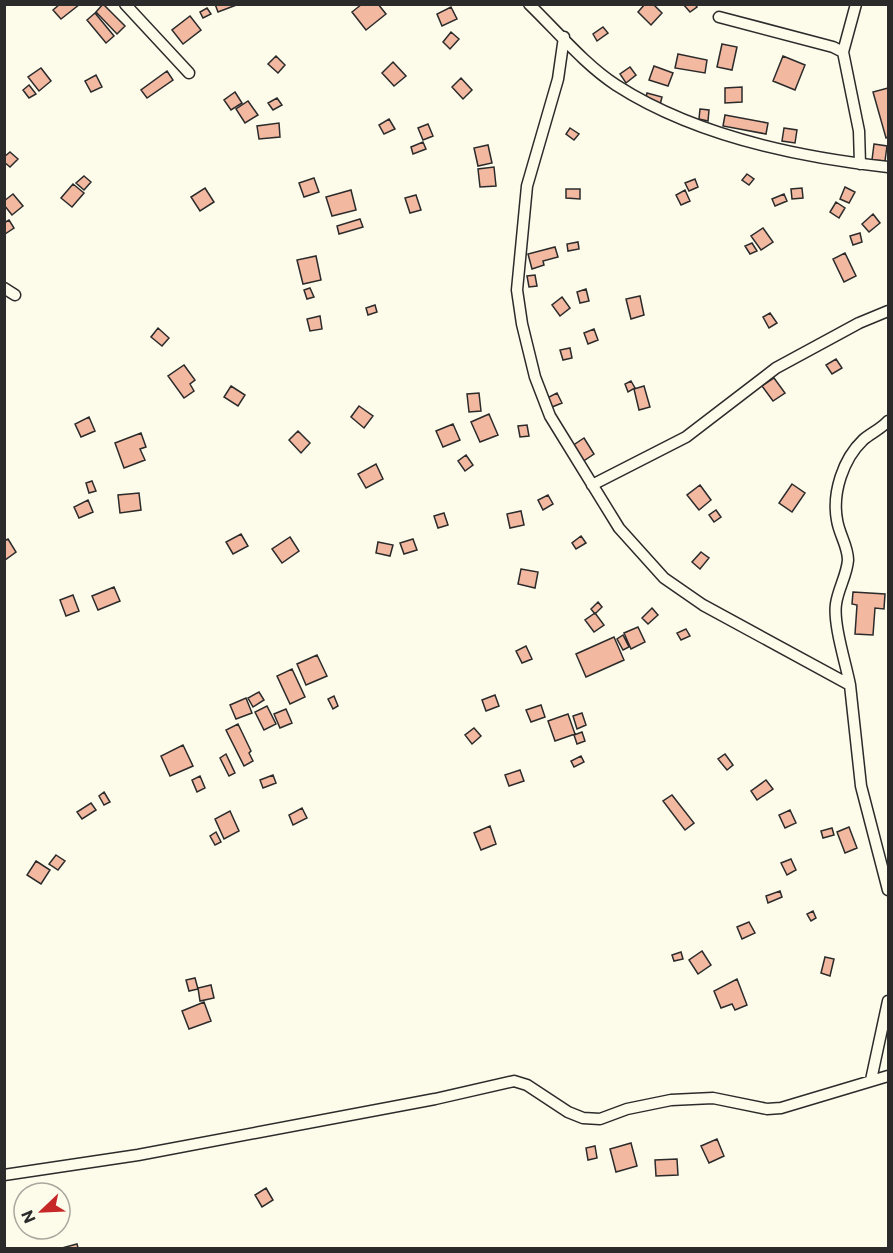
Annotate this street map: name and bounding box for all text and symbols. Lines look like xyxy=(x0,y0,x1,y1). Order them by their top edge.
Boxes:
north arrow xyxy=(12,1181,72,1241)
text: N xyxy=(17,1208,39,1226)

